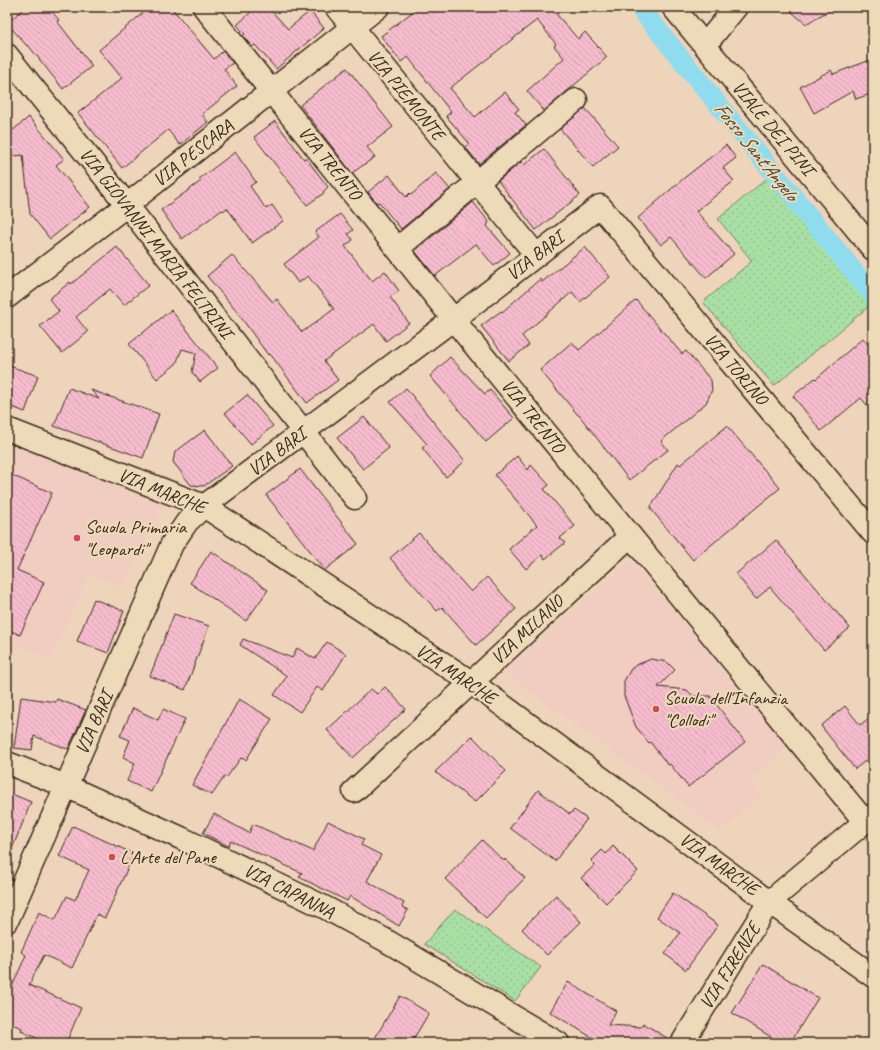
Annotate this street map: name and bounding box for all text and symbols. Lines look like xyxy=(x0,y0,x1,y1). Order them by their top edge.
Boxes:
street label: VIA PIEMONTE xyxy=(362,45,452,147)
street label: VIALE DEI PINI xyxy=(727,76,822,183)
water label: Fosso Sant'Angelo xyxy=(709,96,806,209)
street label: VIA PESCARA xyxy=(148,114,238,192)
street label: VIA TRENTO xyxy=(293,121,369,207)
street label: VIA GIOVANNI MARIA FELTRINI xyxy=(74,143,241,347)
street label: VIA BARI xyxy=(501,223,572,286)
street label: VIA TORINO xyxy=(699,328,774,411)
street label: VIA TRENTO xyxy=(496,374,572,460)
street label: VIA BARI xyxy=(243,420,314,482)
street label: VIA MARCHE xyxy=(115,463,212,521)
place label: Scuola Primaria "Leopardi" xyxy=(85,515,188,561)
marker: Scuola Primaria "Leopardi" xyxy=(72,533,82,543)
street label: VIA MILANO xyxy=(486,589,570,670)
street label: VIA MARCHE xyxy=(411,638,503,711)
street label: VIA BARI xyxy=(70,684,120,758)
place label: Scuola dell'Infanzia "Collodi" xyxy=(664,686,789,732)
marker: Scuola dell'Infanzia "Collodi" xyxy=(651,704,661,714)
street label: VIA MARCHE xyxy=(675,827,766,903)
place label: L'Arte del Pane xyxy=(120,845,217,869)
marker: L'Arte del Pane xyxy=(107,852,117,862)
street label: VIA CAPANNA xyxy=(240,858,339,924)
street label: VIA FIRENZE xyxy=(694,916,767,1014)

